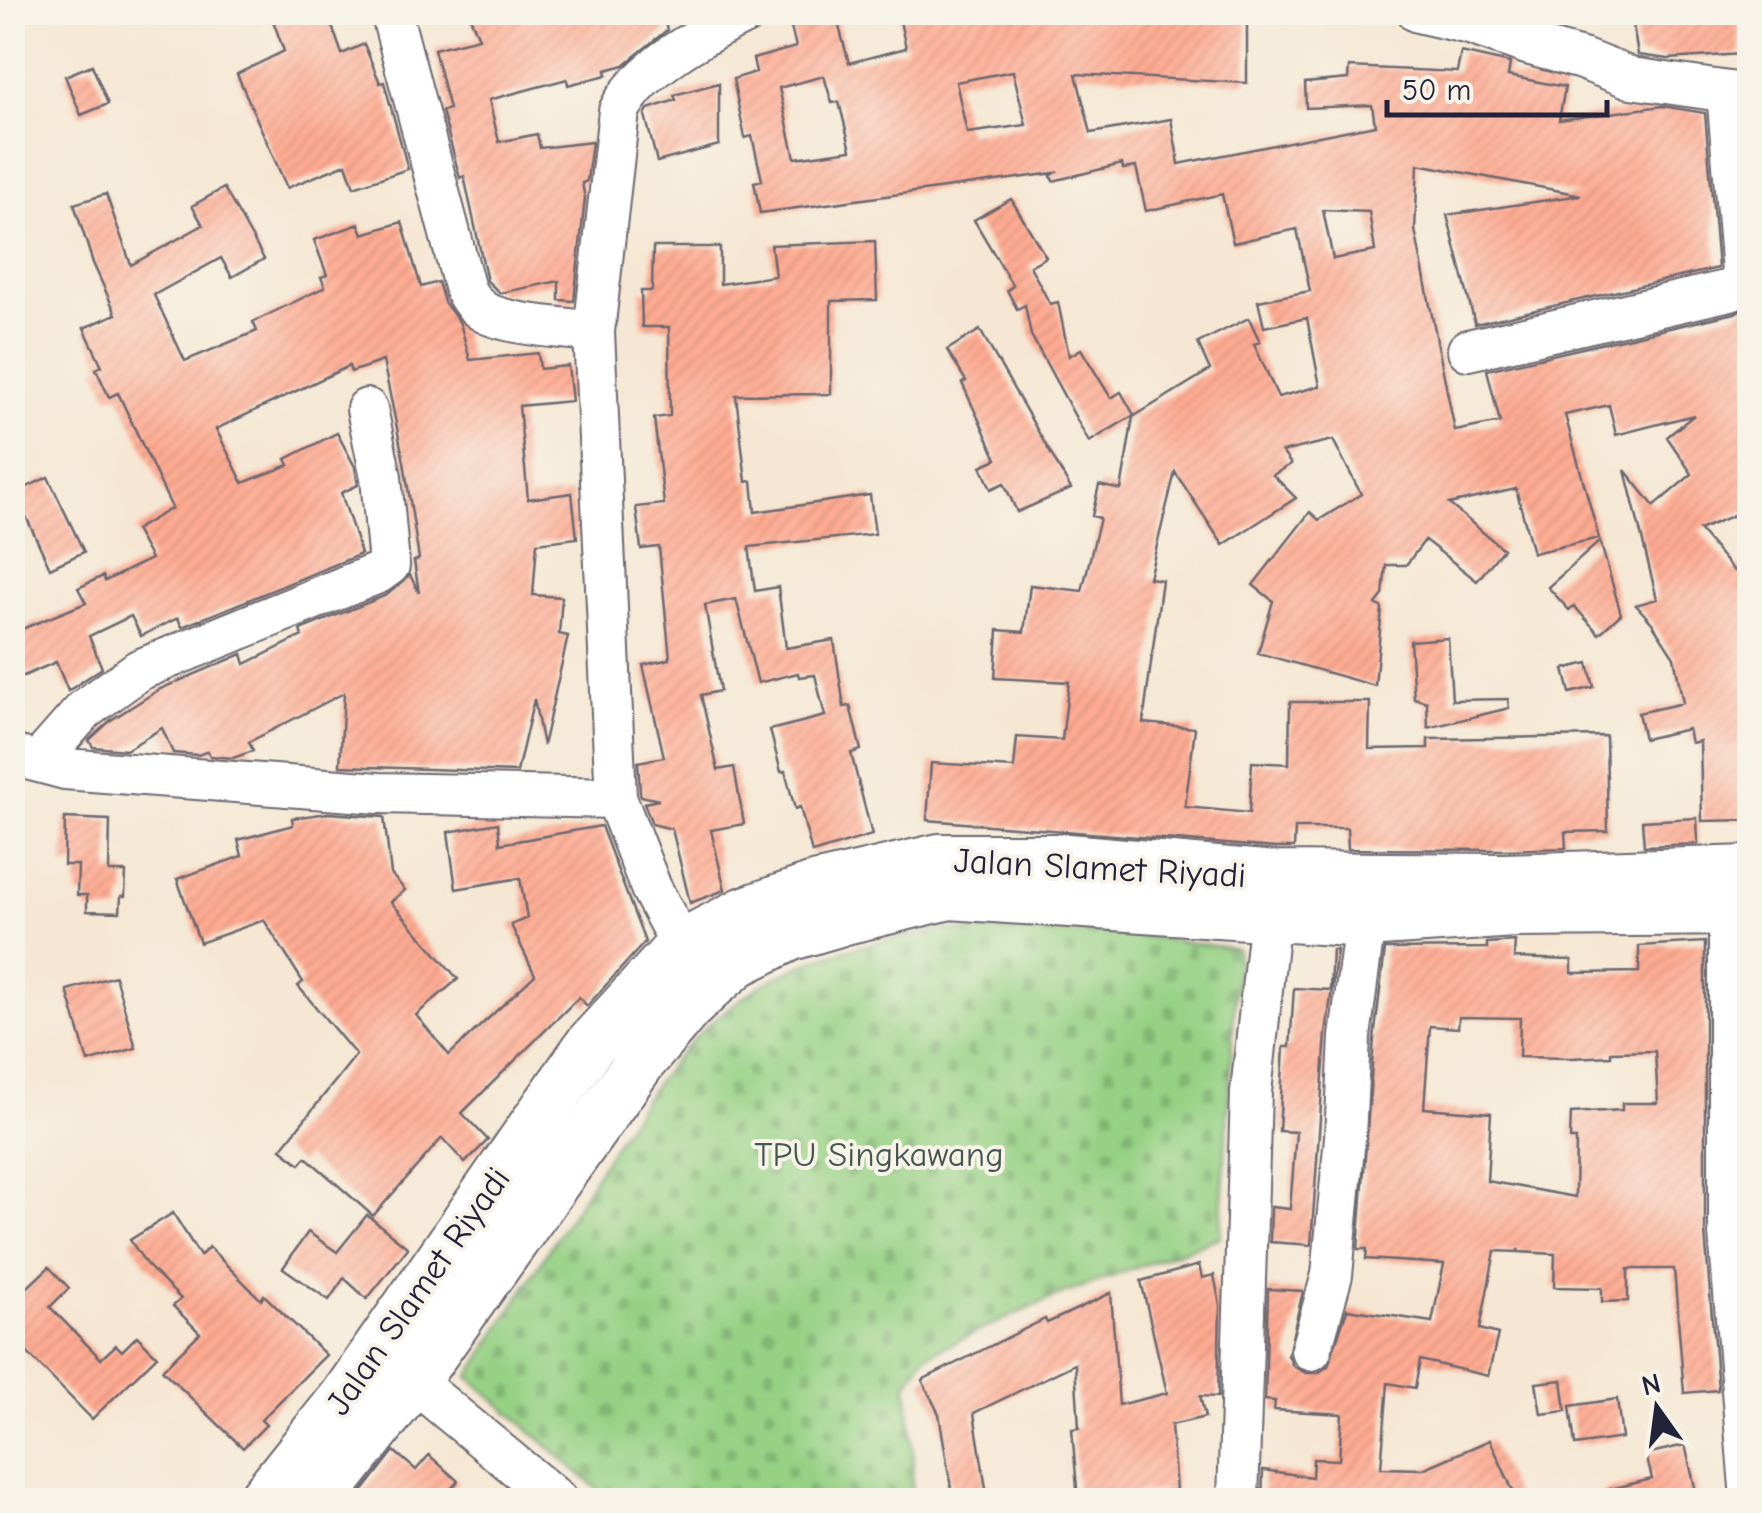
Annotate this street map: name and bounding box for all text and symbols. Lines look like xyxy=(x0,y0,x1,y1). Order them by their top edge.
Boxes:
scale bar xyxy=(1387,55,1607,117)
text: 50 m xyxy=(1402,73,1471,108)
street label: Jalan Slamet Riyadi xyxy=(953,840,1247,896)
park label: TPU Singkawang xyxy=(754,1134,1004,1175)
street label: Jalan Slamet Riyadi xyxy=(317,1159,519,1423)
north arrow xyxy=(1607,1358,1707,1458)
text: N xyxy=(1638,1367,1664,1402)

